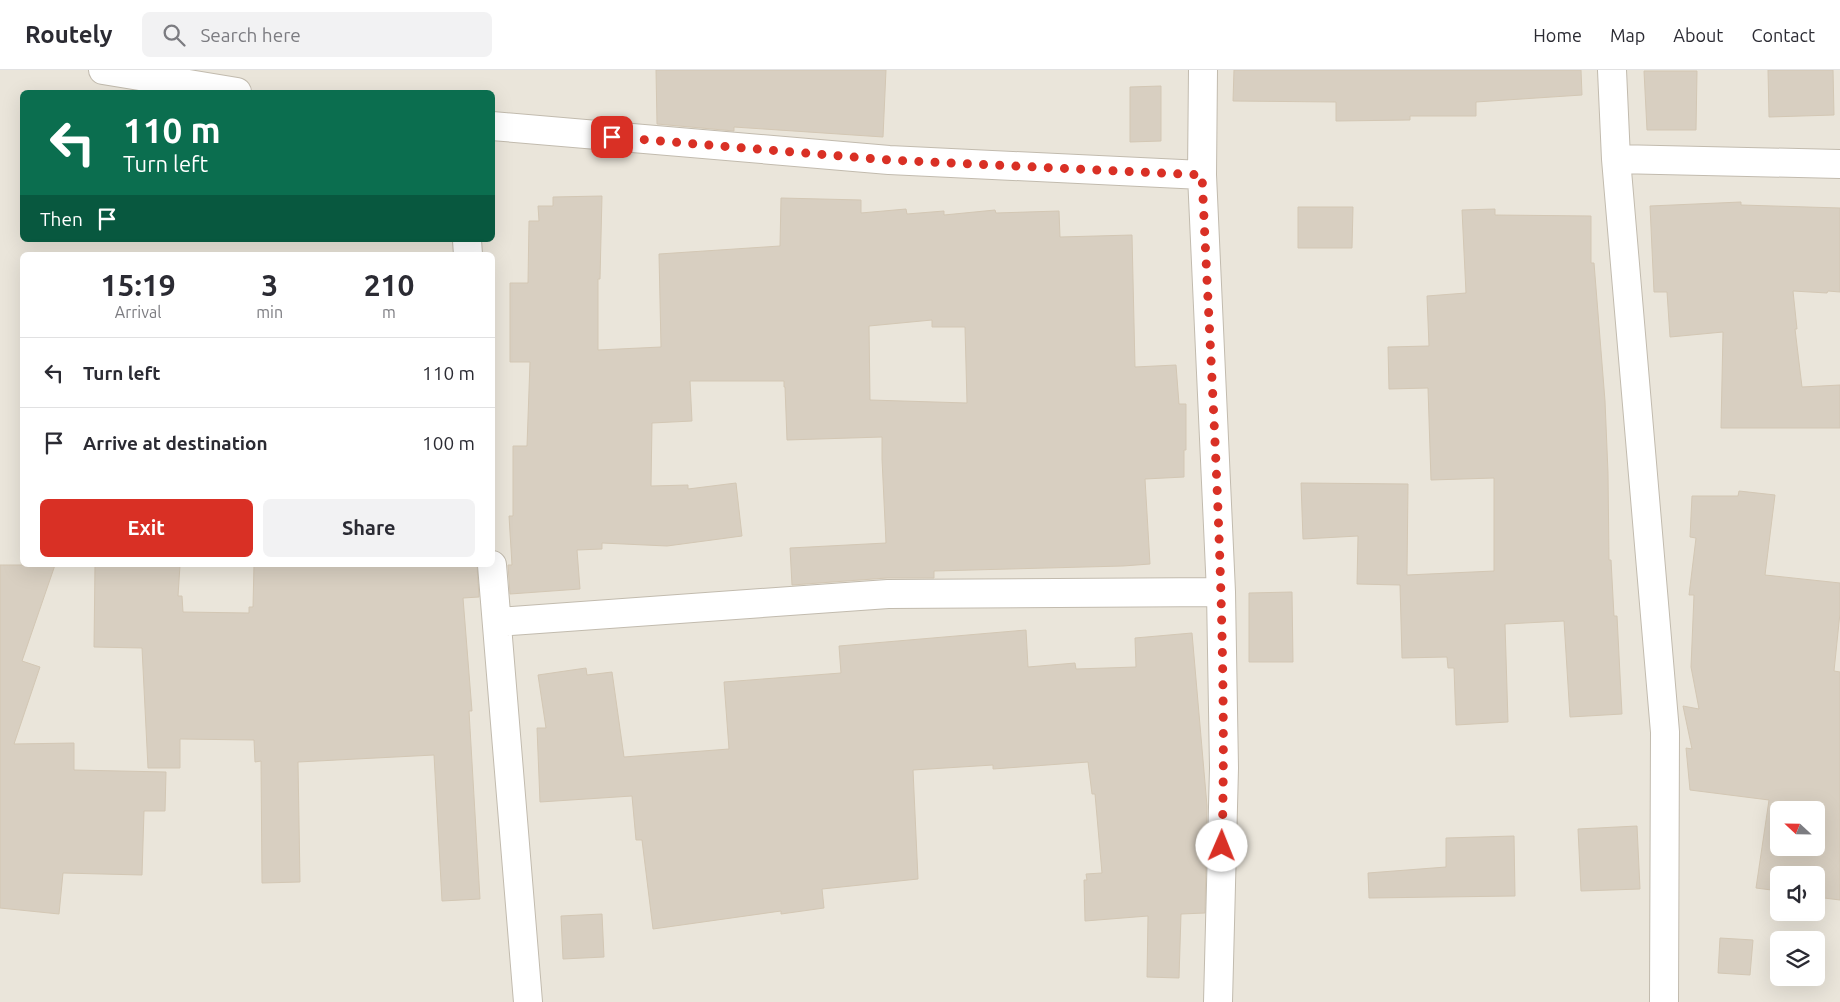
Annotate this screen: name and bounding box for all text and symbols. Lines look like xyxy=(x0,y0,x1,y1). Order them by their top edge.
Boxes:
search box xyxy=(142,12,492,57)
text: Routely xyxy=(25,21,112,48)
icon: search xyxy=(160,21,188,49)
text: Search here xyxy=(200,24,301,46)
text: Home xyxy=(1533,25,1582,45)
text: Map xyxy=(1610,25,1645,45)
text: About xyxy=(1673,25,1723,45)
text: Contact xyxy=(1751,25,1815,45)
icon: left xyxy=(40,110,105,175)
text: 110 m xyxy=(123,110,221,150)
pin xyxy=(591,116,633,158)
icon: arrive xyxy=(598,123,626,151)
text: Turn left xyxy=(123,151,208,176)
icon: arrive xyxy=(93,205,121,233)
text: Then xyxy=(40,208,83,230)
text: 15:19 xyxy=(101,268,176,302)
text: 3 xyxy=(261,268,278,302)
text: 210 xyxy=(364,268,414,302)
text: Arrival xyxy=(115,303,161,321)
text: min xyxy=(256,303,283,321)
text: m xyxy=(382,303,396,321)
icon: left xyxy=(40,359,68,387)
text: Turn left xyxy=(83,362,161,384)
text: 110 m xyxy=(422,362,475,384)
icon: arrive xyxy=(40,429,68,457)
text: Arrive at destination xyxy=(83,432,268,454)
text: 100 m xyxy=(422,432,475,454)
button: Exit xyxy=(40,499,253,557)
button: Share xyxy=(263,499,475,557)
north arrow xyxy=(1770,801,1825,856)
map controls xyxy=(1770,801,1825,986)
position arrow xyxy=(1195,819,1247,871)
button: sound xyxy=(1770,866,1825,921)
button: layers xyxy=(1770,931,1825,986)

